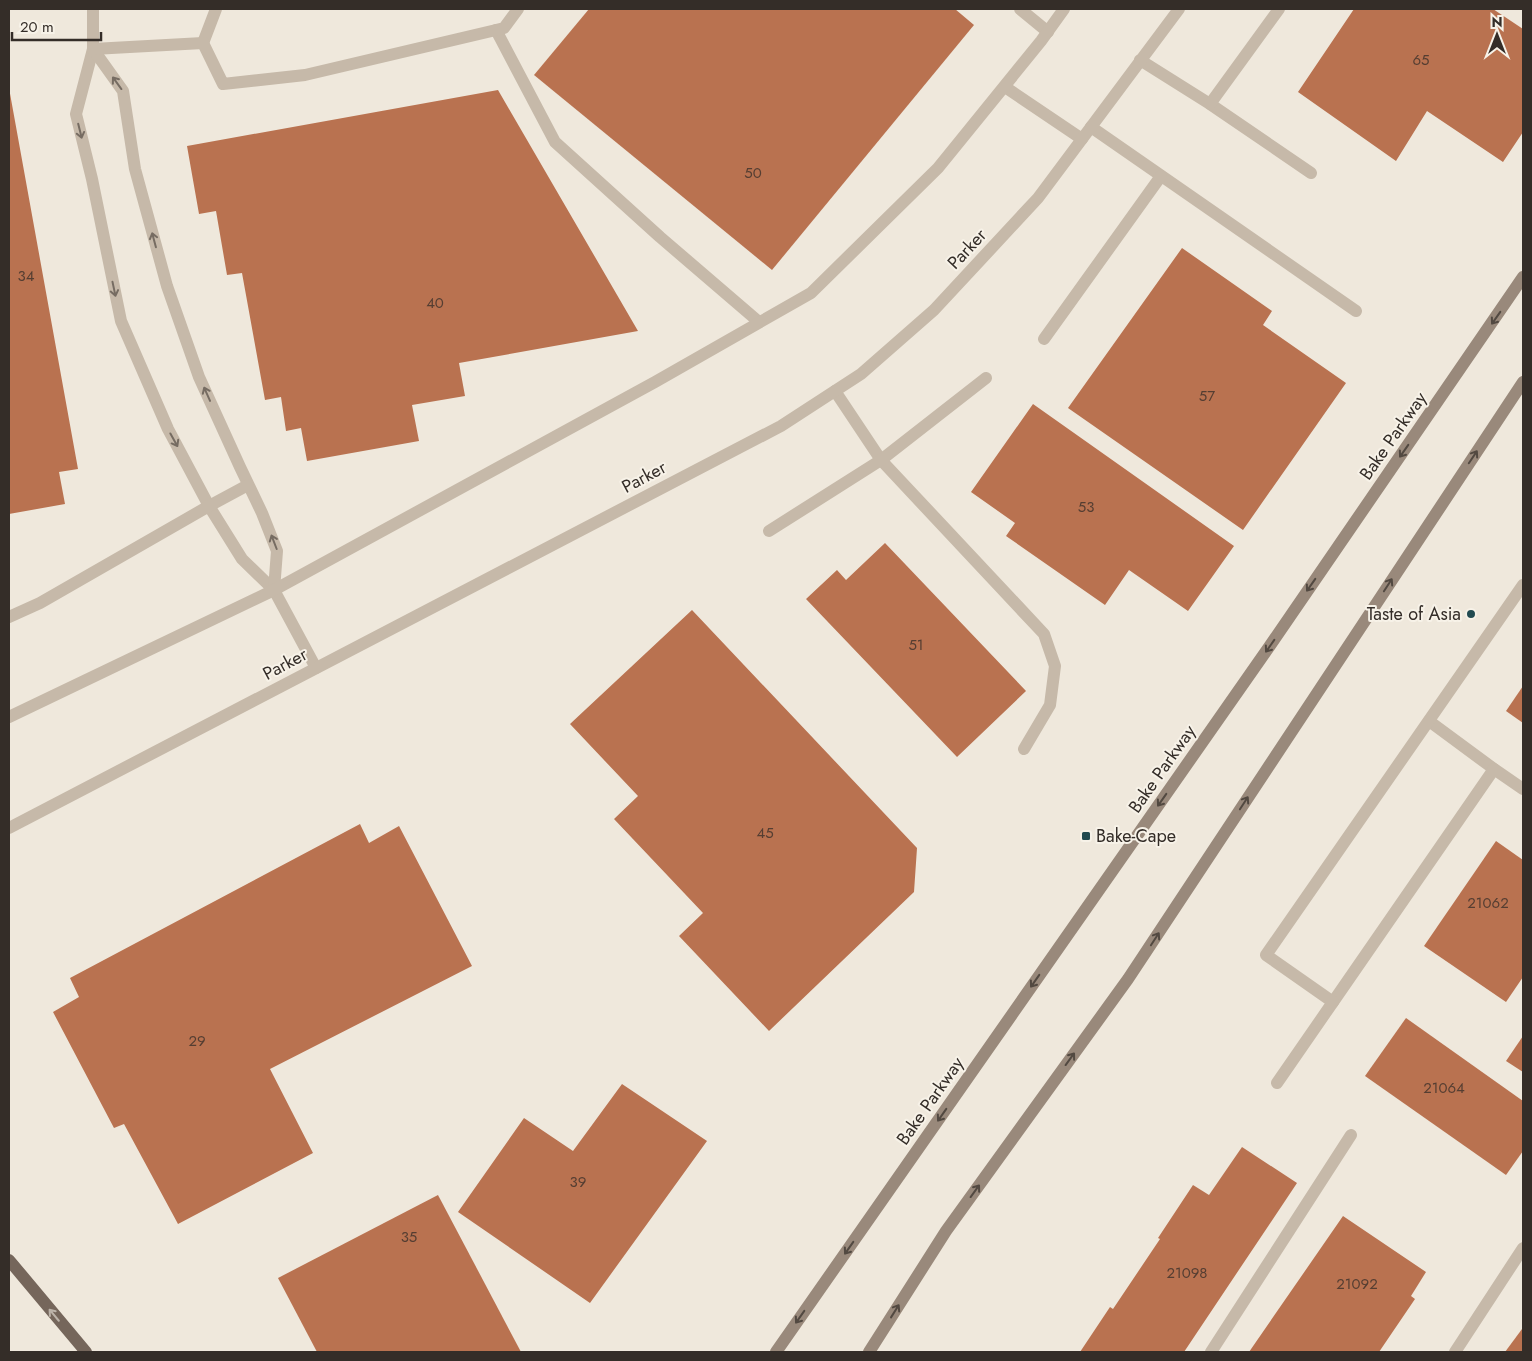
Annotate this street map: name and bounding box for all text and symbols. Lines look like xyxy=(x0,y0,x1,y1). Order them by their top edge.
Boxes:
scale bar xyxy=(12,10,101,42)
north arrow xyxy=(1472,10,1522,60)
text: N xyxy=(1491,12,1503,32)
text: 20 m xyxy=(20,16,54,38)
house number: 65 xyxy=(1412,49,1430,71)
one-way arrow xyxy=(112,77,123,90)
one-way arrow xyxy=(76,122,85,138)
house number: 50 xyxy=(744,162,762,184)
street label: Parker xyxy=(941,222,993,275)
one-way arrow xyxy=(149,233,159,249)
house number: 34 xyxy=(18,265,35,287)
one-way arrow xyxy=(110,281,120,297)
house number: 40 xyxy=(426,292,444,314)
one-way arrow xyxy=(1491,310,1501,324)
house number: 57 xyxy=(1199,385,1215,407)
one-way arrow xyxy=(201,387,211,402)
street label: Bake Parkway xyxy=(1353,387,1433,485)
one-way arrow xyxy=(169,432,179,447)
one-way arrow xyxy=(1398,444,1408,458)
one-way arrow xyxy=(1468,450,1478,464)
street label: Parker xyxy=(617,454,672,500)
house number: 53 xyxy=(1078,496,1094,518)
one-way arrow xyxy=(268,535,278,550)
one-way arrow xyxy=(1306,578,1316,592)
one-way arrow xyxy=(1383,578,1393,592)
place label: Taste of Asia xyxy=(1367,601,1461,627)
marker: Taste of Asia xyxy=(1465,608,1477,620)
house number: 51 xyxy=(908,634,924,656)
one-way arrow xyxy=(1265,639,1275,653)
street label: Parker xyxy=(258,641,313,687)
street label: Bake Parkway xyxy=(1122,720,1202,818)
one-way arrow xyxy=(1157,793,1167,807)
one-way arrow xyxy=(1239,796,1249,810)
house number: 45 xyxy=(756,822,774,844)
place label: Bake-Cape xyxy=(1096,823,1176,849)
marker: Bake-Cape xyxy=(1080,830,1092,842)
house number: 21062 xyxy=(1467,892,1509,914)
one-way arrow xyxy=(1150,932,1160,946)
one-way arrow xyxy=(1030,974,1040,988)
house number: 29 xyxy=(188,1030,206,1052)
street label: Bake Parkway xyxy=(890,1052,970,1150)
one-way arrow xyxy=(1065,1052,1075,1066)
house number: 21064 xyxy=(1423,1077,1465,1099)
one-way arrow xyxy=(937,1107,947,1121)
house number: 39 xyxy=(570,1171,586,1193)
one-way arrow xyxy=(970,1184,980,1198)
house number: 35 xyxy=(401,1226,417,1248)
one-way arrow xyxy=(844,1241,854,1255)
house number: 21098 xyxy=(1166,1262,1208,1284)
house number: 21092 xyxy=(1336,1273,1378,1295)
one-way arrow xyxy=(890,1304,901,1318)
one-way arrow xyxy=(49,1309,60,1322)
one-way arrow xyxy=(795,1310,805,1324)

